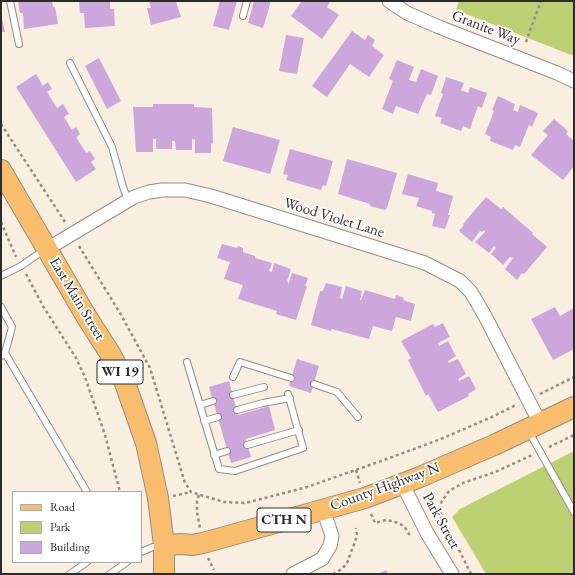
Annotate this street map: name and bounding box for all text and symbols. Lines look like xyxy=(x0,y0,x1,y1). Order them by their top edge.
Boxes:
street label: Granite Way xyxy=(449,7,523,49)
street label: Wood Violet Lane xyxy=(282,194,386,242)
street label: East Main Street xyxy=(45,254,109,344)
road number: WI 19 xyxy=(97,360,143,384)
street label: County Highway N xyxy=(328,459,442,515)
street label: Park Street xyxy=(418,490,464,552)
legend xyxy=(12,491,142,563)
text: Road xyxy=(50,499,75,515)
road number: CTH N xyxy=(257,508,311,532)
text: Park xyxy=(50,519,70,535)
text: Building xyxy=(50,539,90,555)

